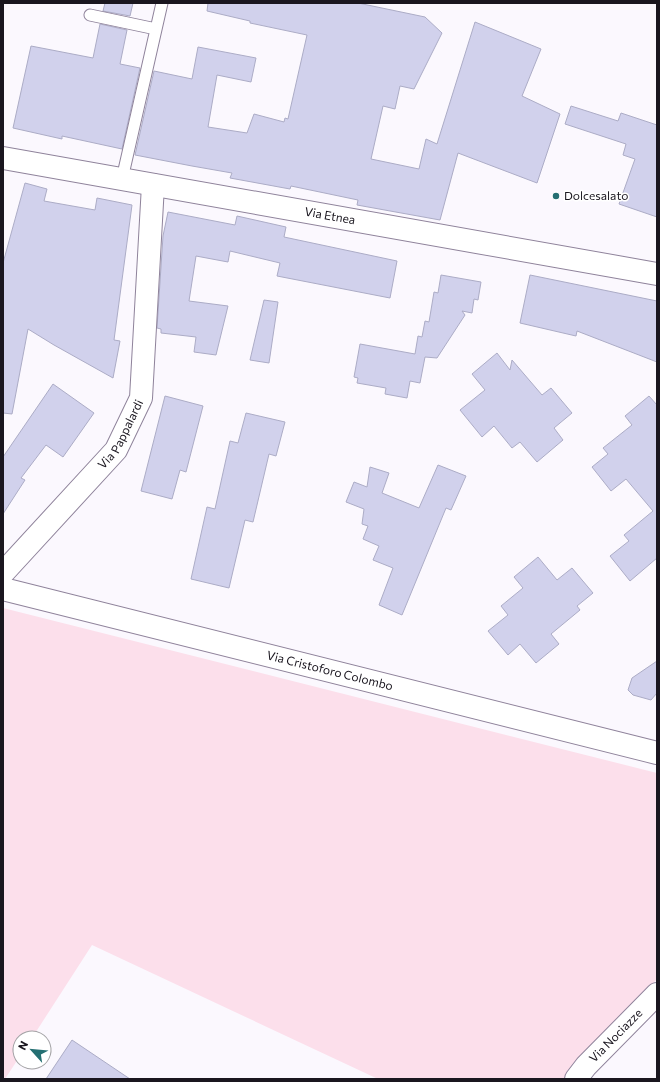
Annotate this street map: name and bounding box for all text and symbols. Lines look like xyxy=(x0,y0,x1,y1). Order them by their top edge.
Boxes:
place label: Dolcesalato xyxy=(564,188,628,202)
marker: Dolcesalato xyxy=(551,191,561,201)
street label: Via Etnea xyxy=(304,204,357,226)
street label: Via Pappalardi xyxy=(94,397,145,471)
street label: Via Cristoforo Colombo xyxy=(266,647,395,693)
street label: Via Nociazze xyxy=(586,1005,645,1065)
north arrow xyxy=(12,1030,52,1070)
text: N xyxy=(15,1039,30,1052)

